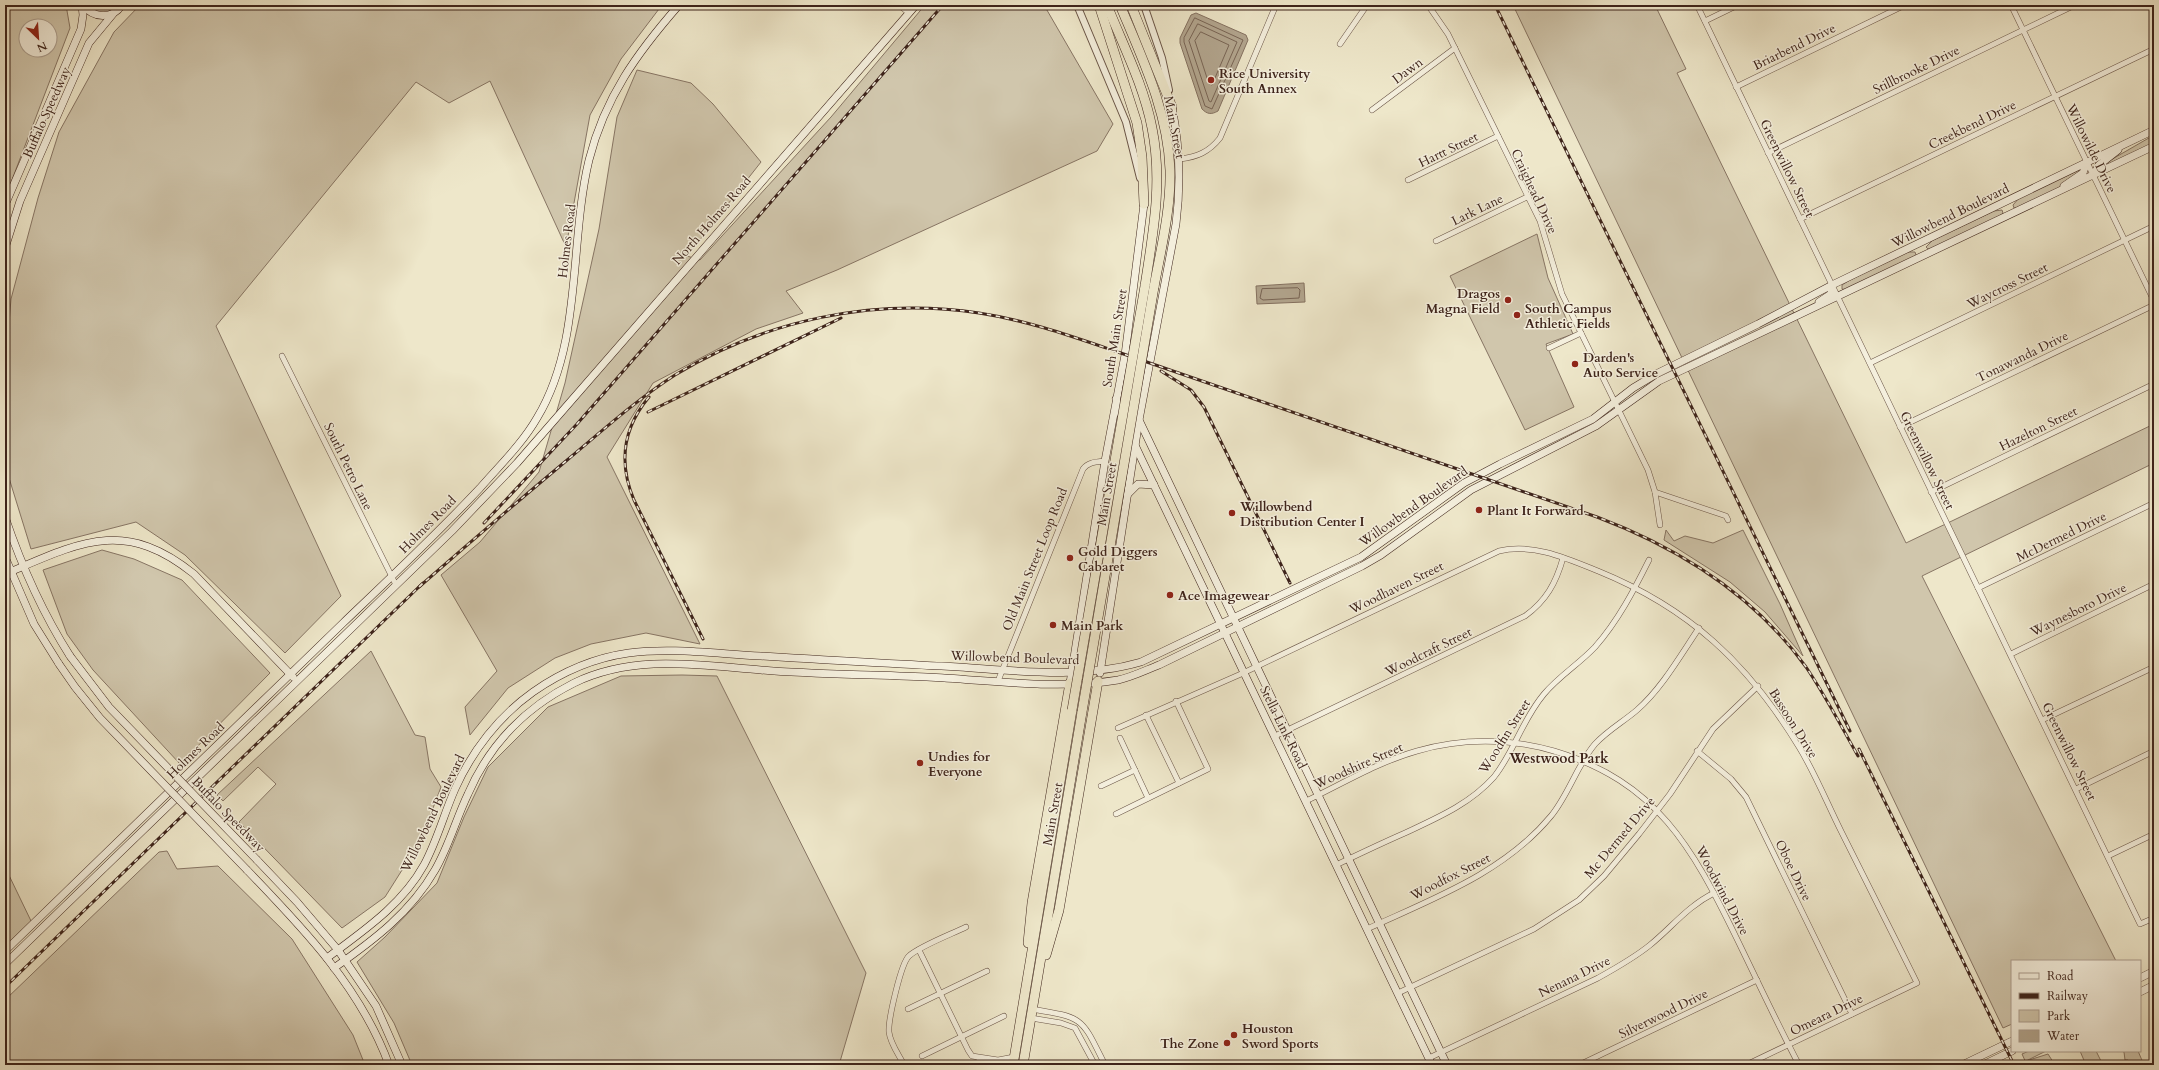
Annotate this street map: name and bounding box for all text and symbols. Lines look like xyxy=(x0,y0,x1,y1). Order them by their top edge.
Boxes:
north arrow xyxy=(18,18,58,58)
street label: Briarbend Drive xyxy=(1750,19,1839,75)
text: N xyxy=(34,38,50,56)
street label: Stillbrooke Drive xyxy=(1870,41,1963,99)
street label: Dawn xyxy=(1389,53,1427,88)
street label: Buffalo Speedway xyxy=(19,64,75,161)
place label: Rice University South Annex xyxy=(1219,65,1311,98)
marker: Rice University South Annex xyxy=(1206,75,1216,85)
street label: Main Street xyxy=(1159,94,1189,160)
street label: Creekbend Drive xyxy=(1926,96,2019,154)
street label: Willowilde Drive xyxy=(2061,100,2120,196)
street label: Greenwillow Street xyxy=(1756,116,1819,221)
street label: Hartt Street xyxy=(1416,128,1481,172)
street label: Craighead Drive xyxy=(1507,146,1562,237)
street label: North Holmes Road xyxy=(668,172,755,269)
street label: Willowbend Boulevard xyxy=(1888,180,2012,253)
street label: Lark Lane xyxy=(1449,190,1506,230)
street label: Holmes Road xyxy=(554,203,580,279)
street label: Waycross Street xyxy=(1963,259,2051,314)
place label: Dragos Magna Field xyxy=(1426,285,1501,318)
street label: South Main Street xyxy=(1098,288,1132,389)
marker: Dragos Magna Field xyxy=(1503,295,1513,305)
place label: South Campus Athletic Fields xyxy=(1525,300,1612,333)
marker: South Campus Athletic Fields xyxy=(1512,310,1522,320)
street label: Tonawanda Drive xyxy=(1973,327,2072,387)
place label: Darden's Auto Service xyxy=(1583,349,1658,382)
marker: Darden's Auto Service xyxy=(1570,359,1580,369)
street label: Hazelton Street xyxy=(1996,402,2080,456)
street label: Greenwillow Street xyxy=(1896,408,1959,513)
street label: South Petro Lane xyxy=(319,420,377,513)
street label: Main Street xyxy=(1093,461,1121,527)
street label: Willowbend Boulevard xyxy=(1355,462,1472,552)
street label: Old Main Street Loop Road xyxy=(998,485,1072,634)
street label: Holmes Road xyxy=(395,492,460,557)
place label: Willowbend Distribution Center I xyxy=(1239,498,1365,531)
place label: Plant It Forward xyxy=(1487,502,1584,520)
marker: Plant It Forward xyxy=(1474,505,1484,515)
street label: McDermed Drive xyxy=(2013,507,2110,566)
marker: Willowbend Distribution Center I xyxy=(1227,508,1237,518)
place label: Gold Diggers Cabaret xyxy=(1078,543,1158,576)
marker: Gold Diggers Cabaret xyxy=(1065,553,1075,563)
street label: Woodhaven Street xyxy=(1345,557,1447,619)
street label: Waynesboro Drive xyxy=(2026,579,2130,641)
place label: Ace Imagewear xyxy=(1178,587,1270,605)
marker: Ace Imagewear xyxy=(1165,590,1175,600)
place label: Main Park xyxy=(1061,617,1124,635)
marker: Main Park xyxy=(1048,620,1058,630)
street label: Woodcraft Street xyxy=(1381,623,1475,681)
street label: Willowbend Boulevard xyxy=(949,647,1080,669)
street label: Stella Link Road xyxy=(1255,683,1311,772)
street label: Bassoon Drive xyxy=(1764,685,1822,762)
street label: Woodfin Street xyxy=(1474,696,1535,778)
street label: Greenwillow Street xyxy=(2038,699,2101,804)
street label: Holmes Road xyxy=(163,718,229,783)
street label: Woodshire Street xyxy=(1310,738,1406,794)
place label: Undies for Everyone xyxy=(928,748,991,781)
district label: Westwood Park xyxy=(1508,749,1609,768)
street label: Willowbend Boulevard xyxy=(396,752,469,876)
marker: Undies for Everyone xyxy=(915,758,925,768)
street label: Buffalo Speedway xyxy=(188,773,269,856)
street label: Main Street xyxy=(1039,781,1067,847)
street label: Mc Dermed Drive xyxy=(1580,793,1659,882)
street label: Oboe Drive xyxy=(1771,837,1816,904)
street label: Woodwind Drive xyxy=(1691,842,1753,938)
street label: Woodfox Street xyxy=(1406,849,1494,905)
street label: Nenana Drive xyxy=(1535,952,1613,1002)
legend xyxy=(2011,960,2141,1052)
text: Road xyxy=(2047,968,2074,984)
street label: Silverwood Drive xyxy=(1616,985,1711,1043)
text: Railway xyxy=(2047,988,2089,1004)
street label: Omeara Drive xyxy=(1787,989,1866,1040)
text: Park xyxy=(2047,1008,2071,1024)
place label: Houston Sword Sports xyxy=(1242,1020,1319,1053)
text: Water xyxy=(2046,1028,2080,1044)
marker: Houston Sword Sports xyxy=(1229,1030,1239,1040)
place label: The Zone xyxy=(1160,1035,1219,1053)
marker: The Zone xyxy=(1222,1038,1232,1048)

